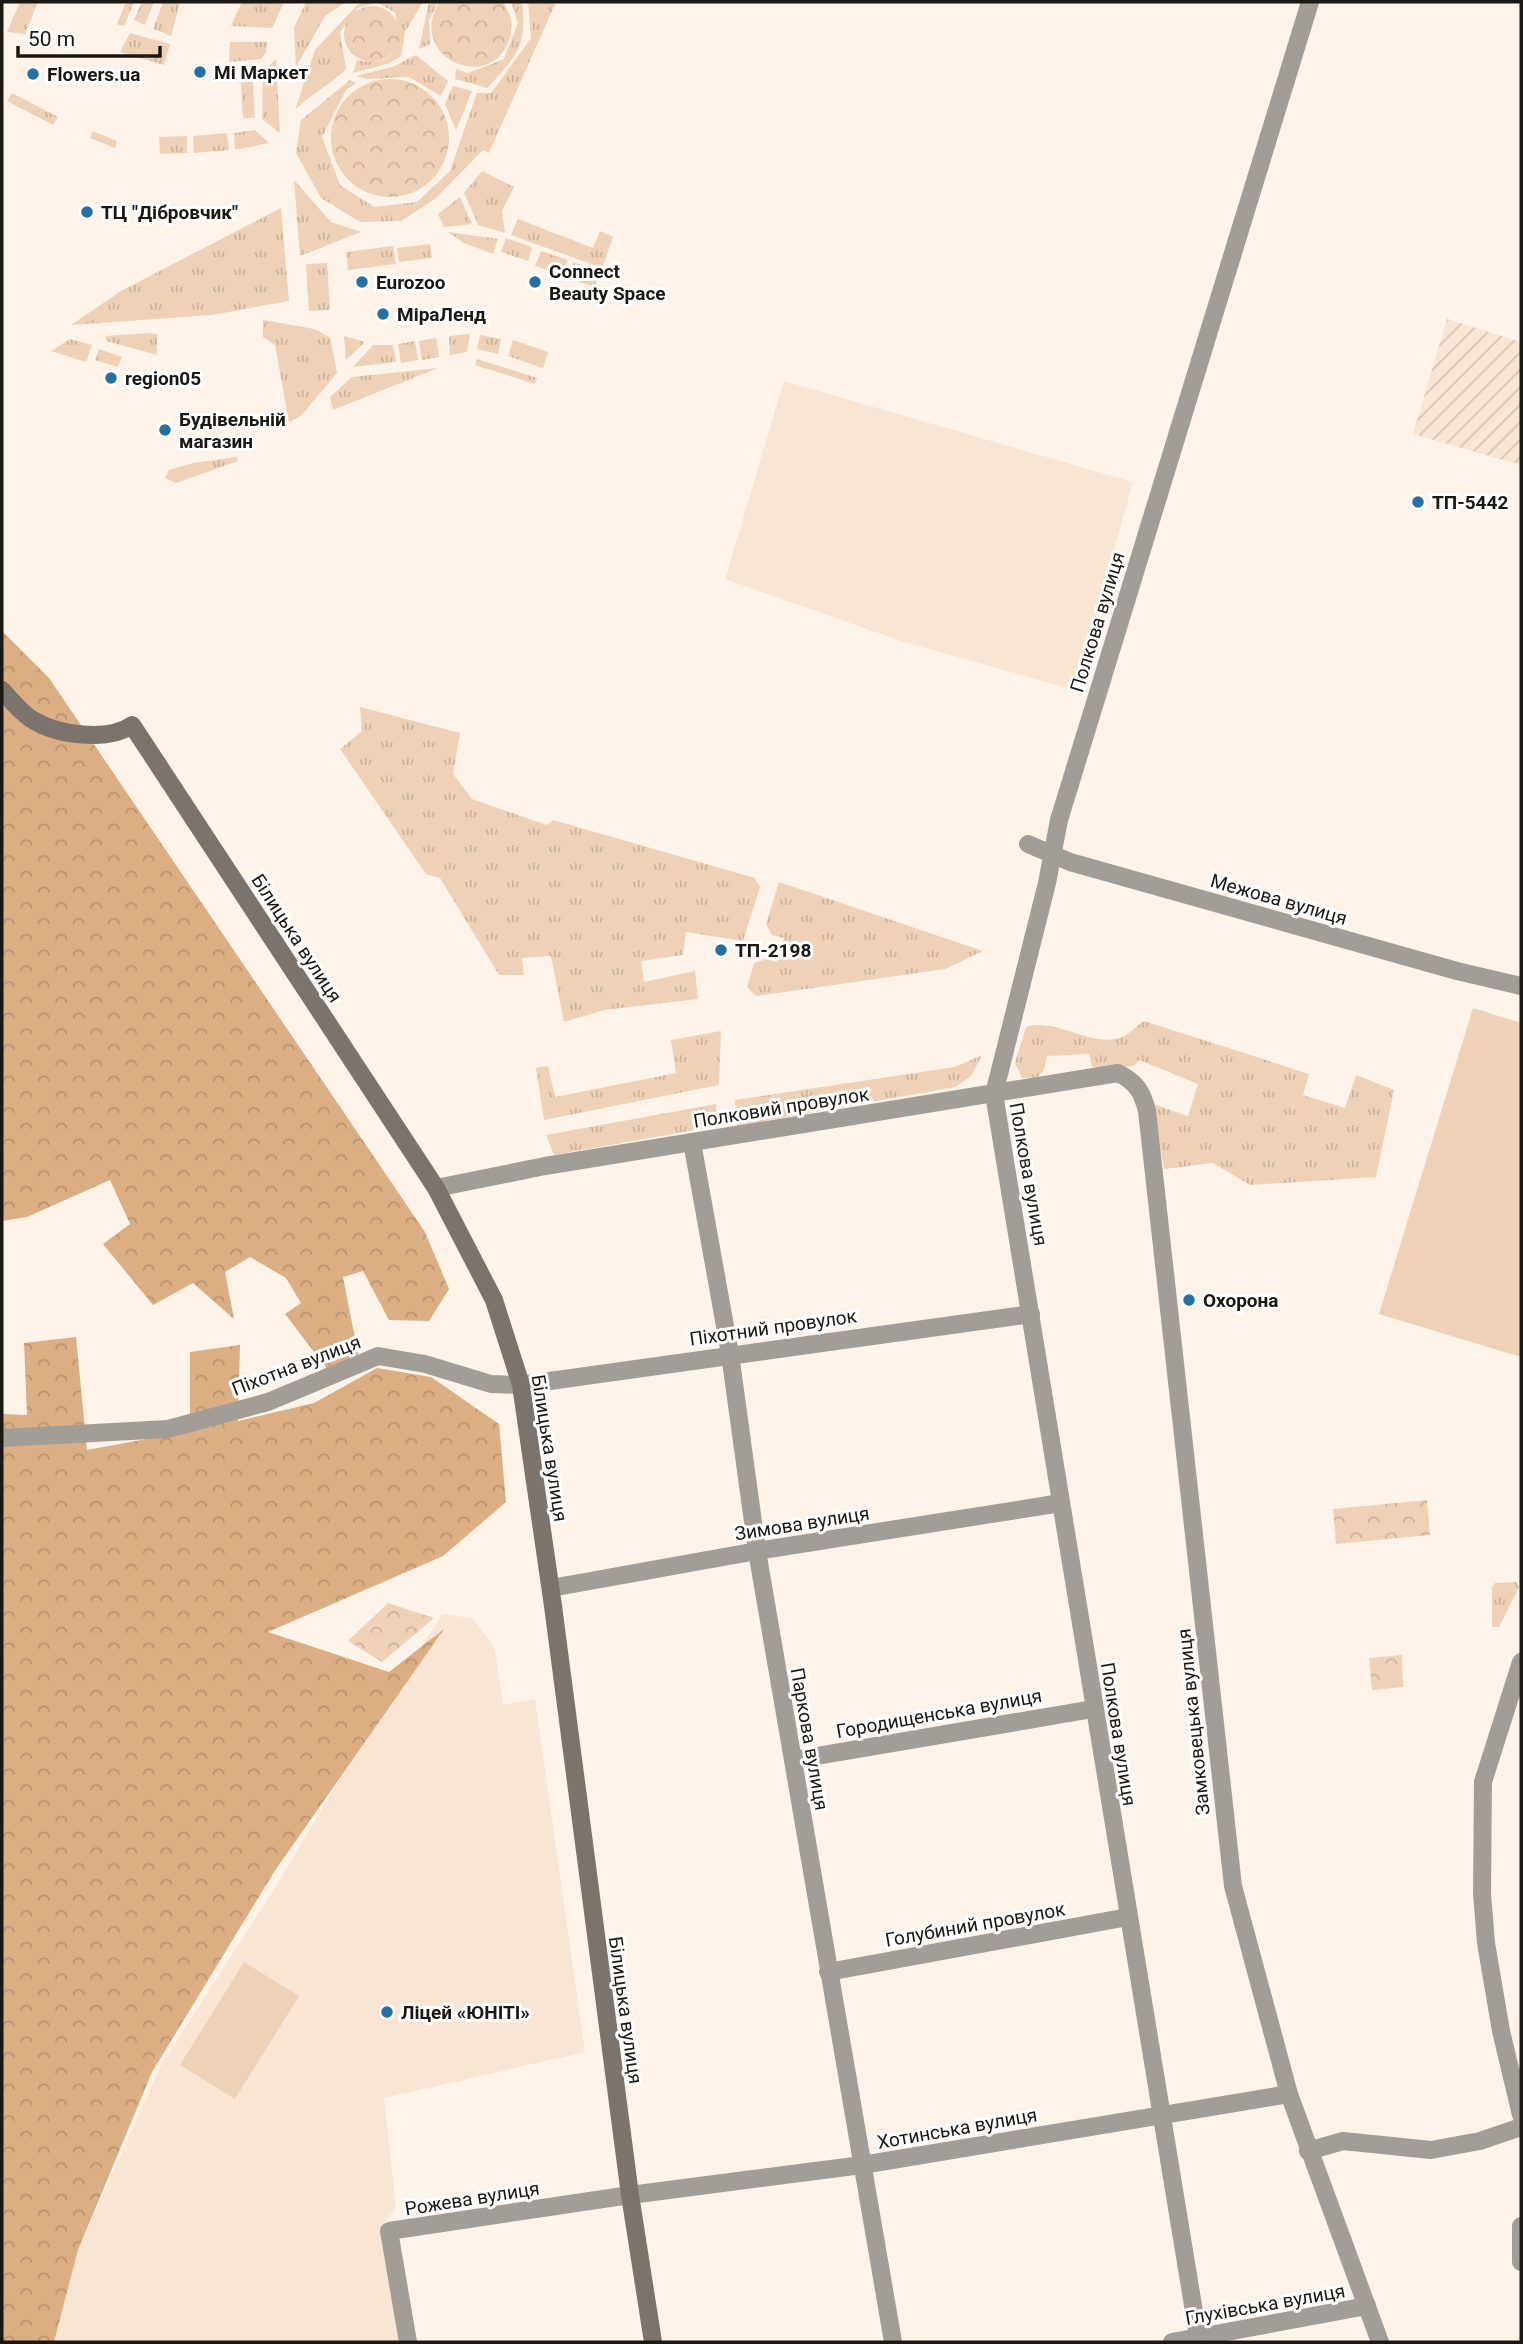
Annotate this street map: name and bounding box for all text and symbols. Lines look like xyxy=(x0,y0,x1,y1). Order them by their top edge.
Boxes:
scale bar xyxy=(18,14,159,58)
text: 50 m xyxy=(28,27,75,51)
place label: Мі Маркет xyxy=(214,61,309,84)
place label: Flowers.ua xyxy=(47,63,140,86)
marker: Мі Маркет xyxy=(192,64,208,80)
marker: Flowers.ua xyxy=(25,66,41,82)
place label: ТЦ "Дібровчик" xyxy=(101,201,238,224)
marker: ТЦ "Дібровчик" xyxy=(79,204,95,220)
place label: Connect Beauty Space xyxy=(549,260,666,305)
place label: Eurozoo xyxy=(376,271,446,294)
marker: Eurozoo xyxy=(354,274,370,290)
marker: Connect Beauty Space xyxy=(527,274,543,290)
place label: МіраЛенд xyxy=(397,303,486,326)
marker: МіраЛенд xyxy=(375,306,391,322)
place label: region05 xyxy=(125,367,201,390)
marker: region05 xyxy=(103,370,119,386)
place label: Будівельній магазин xyxy=(179,408,286,453)
marker: Будівельній магазин xyxy=(157,422,173,438)
place label: ТП-5442 xyxy=(1432,491,1508,514)
marker: ТП-5442 xyxy=(1410,494,1426,510)
street label: Полкова вулиця xyxy=(1065,549,1130,695)
street label: Межова вулиця xyxy=(1208,869,1350,930)
street label: Білицька вулиця xyxy=(246,870,347,1007)
place label: ТП-2198 xyxy=(735,939,811,962)
marker: ТП-2198 xyxy=(713,942,729,958)
street label: Полковий провулок xyxy=(692,1082,871,1133)
street label: Полкова вулиця xyxy=(1005,1101,1052,1248)
place label: Охорона xyxy=(1203,1289,1279,1312)
marker: Охорона xyxy=(1181,1292,1197,1308)
street label: Піхотний провулок xyxy=(688,1304,859,1351)
street label: Піхотна вулиця xyxy=(228,1330,364,1401)
street label: Білицька вулиця xyxy=(527,1373,572,1523)
street label: Зимова вулиця xyxy=(733,1501,871,1546)
street label: Замковецька вулиця xyxy=(1172,1627,1215,1816)
street label: Полкова вулиця xyxy=(1096,1661,1141,1808)
street label: Паркова вулиця xyxy=(786,1666,833,1812)
street label: Городищенська вулиця xyxy=(834,1684,1044,1743)
street label: Голубиний провулок xyxy=(883,1897,1068,1952)
street label: Білицька вулиця xyxy=(604,1935,647,2085)
place label: Ліцей «ЮНІТІ» xyxy=(401,2001,530,2024)
marker: Ліцей «ЮНІТІ» xyxy=(379,2004,395,2020)
street label: Хотинська вулиця xyxy=(875,2103,1039,2154)
street label: Рожева вулиця xyxy=(403,2176,541,2220)
street label: Глухівська вулиця xyxy=(1183,2279,1347,2330)

